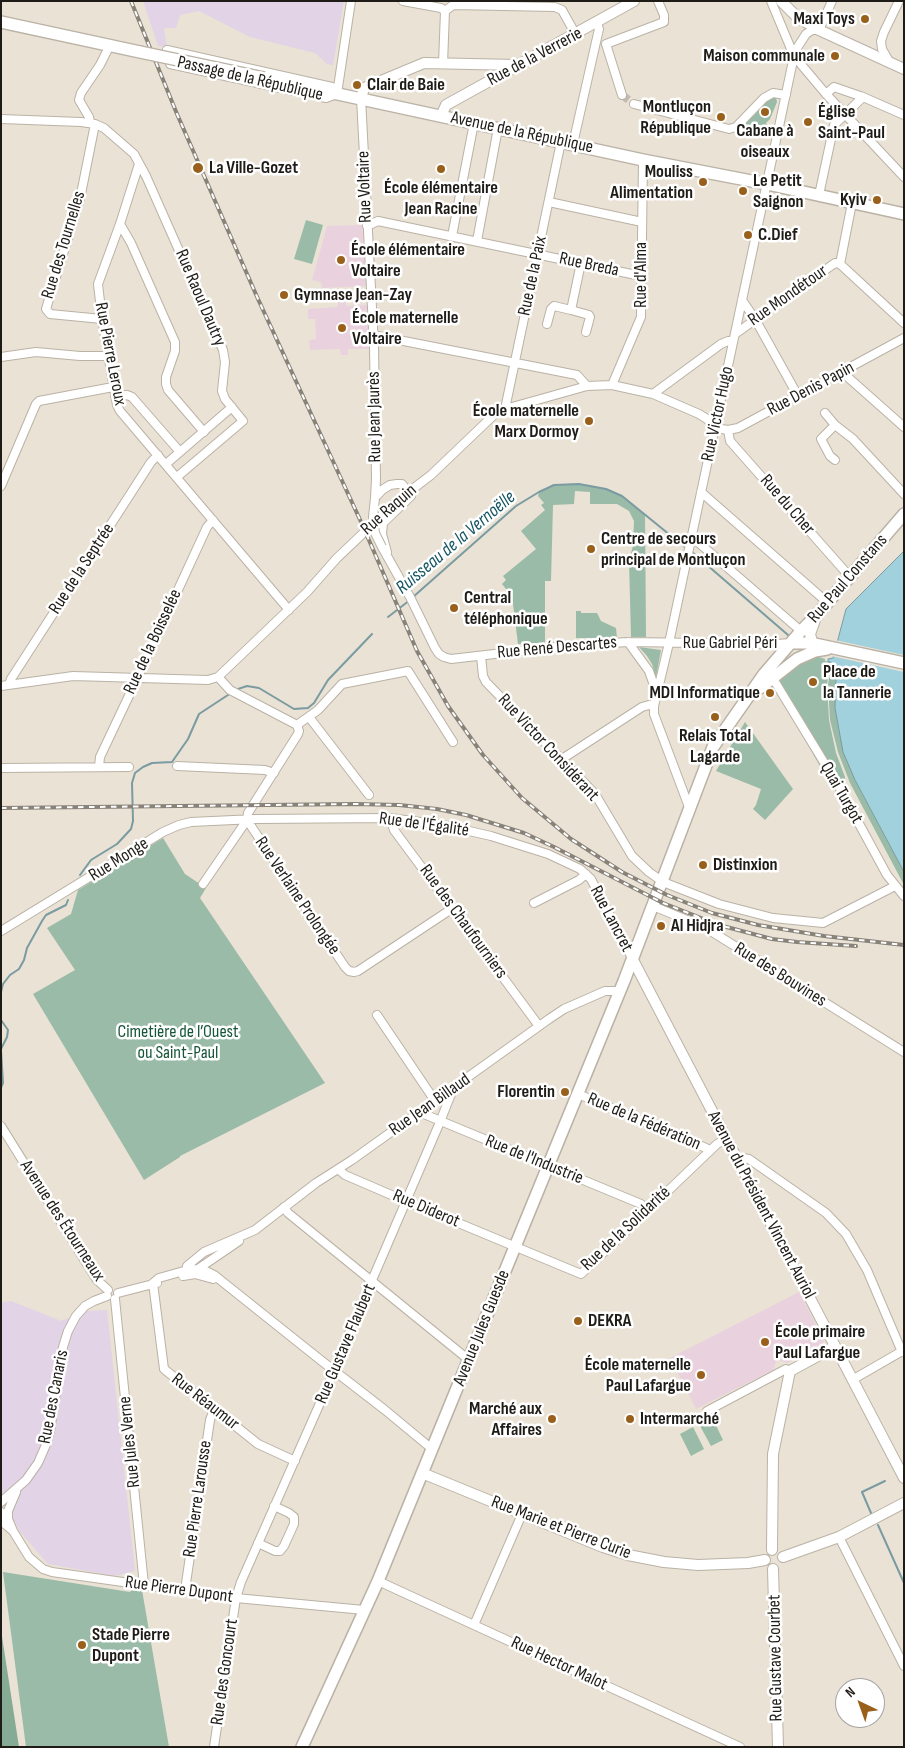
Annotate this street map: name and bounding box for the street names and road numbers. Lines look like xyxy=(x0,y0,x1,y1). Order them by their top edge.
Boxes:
street label: Rue de la Verrerie xyxy=(484,23,586,91)
street label: Passage de la République xyxy=(175,52,325,106)
street label: Avenue de la République xyxy=(449,107,595,159)
street label: Rue Voltaire xyxy=(353,151,377,223)
street label: Rue des Tournelles xyxy=(37,188,91,302)
street label: Rue de la Paix xyxy=(514,234,552,318)
street label: Rue d'Alma xyxy=(630,242,652,308)
street label: Rue Raoul Dautry xyxy=(170,246,230,350)
street label: Rue Breda xyxy=(557,248,621,282)
street label: Rue Mondétour xyxy=(744,261,832,331)
street label: Rue Pierre Leroux xyxy=(89,301,131,407)
street label: Rue Denis Papin xyxy=(764,357,858,421)
street label: Rue Victor Hugo xyxy=(697,365,739,463)
street label: Rue Jean Jaurès xyxy=(363,371,387,463)
street label: Rue du Cher xyxy=(755,470,819,540)
street label: Rue Raquin xyxy=(357,480,421,540)
street label: Rue de la Septrée xyxy=(45,520,119,618)
street label: Rue Paul Constans xyxy=(804,530,892,628)
street label: Rue de la Boisselée xyxy=(119,586,187,698)
street label: Rue René Descartes xyxy=(496,632,618,664)
street label: Rue Gabriel Péri xyxy=(683,632,777,654)
street label: Rue Victor Considérant xyxy=(493,690,603,806)
street label: Quai Turgot xyxy=(815,758,867,828)
street label: Rue de l'Égalité xyxy=(378,808,470,842)
street label: Rue Monge xyxy=(85,833,153,887)
street label: Rue Verlaine Prolongée xyxy=(250,833,344,959)
street label: Rue des Chaufourniers xyxy=(414,861,512,983)
street label: Rue Lancret xyxy=(585,882,637,956)
street label: Rue des Bouvines xyxy=(730,938,830,1012)
street label: Rue Jean Billaud xyxy=(385,1069,475,1141)
street label: Rue de la Fédération xyxy=(584,1088,704,1156)
street label: Avenue du Président Vincent Auriol xyxy=(702,1107,820,1303)
street label: Rue de l'Industrie xyxy=(482,1131,586,1189)
street label: Avenue des Étourneaux xyxy=(15,1156,109,1286)
street label: Rue de la Solidarité xyxy=(577,1182,675,1276)
street label: Rue Diderot xyxy=(389,1185,463,1233)
street label: Avenue Jules Guesde xyxy=(449,1267,515,1389)
street label: Rue Gustave Flaubert xyxy=(311,1281,381,1407)
street label: Rue des Canaris xyxy=(34,1348,74,1446)
street label: Rue Réaumur xyxy=(167,1369,243,1435)
street label: Rue Jules Verne xyxy=(114,1395,146,1489)
street label: Rue Pierre Larousse xyxy=(179,1439,217,1559)
street label: Rue Marie et Pierre Curie xyxy=(488,1491,634,1565)
street label: Rue Pierre Dupont xyxy=(124,1572,234,1608)
street label: Rue Gustave Courbet xyxy=(764,1594,788,1722)
street label: Rue des Goncourt xyxy=(207,1617,243,1727)
street label: Rue Hector Malot xyxy=(507,1632,611,1696)

